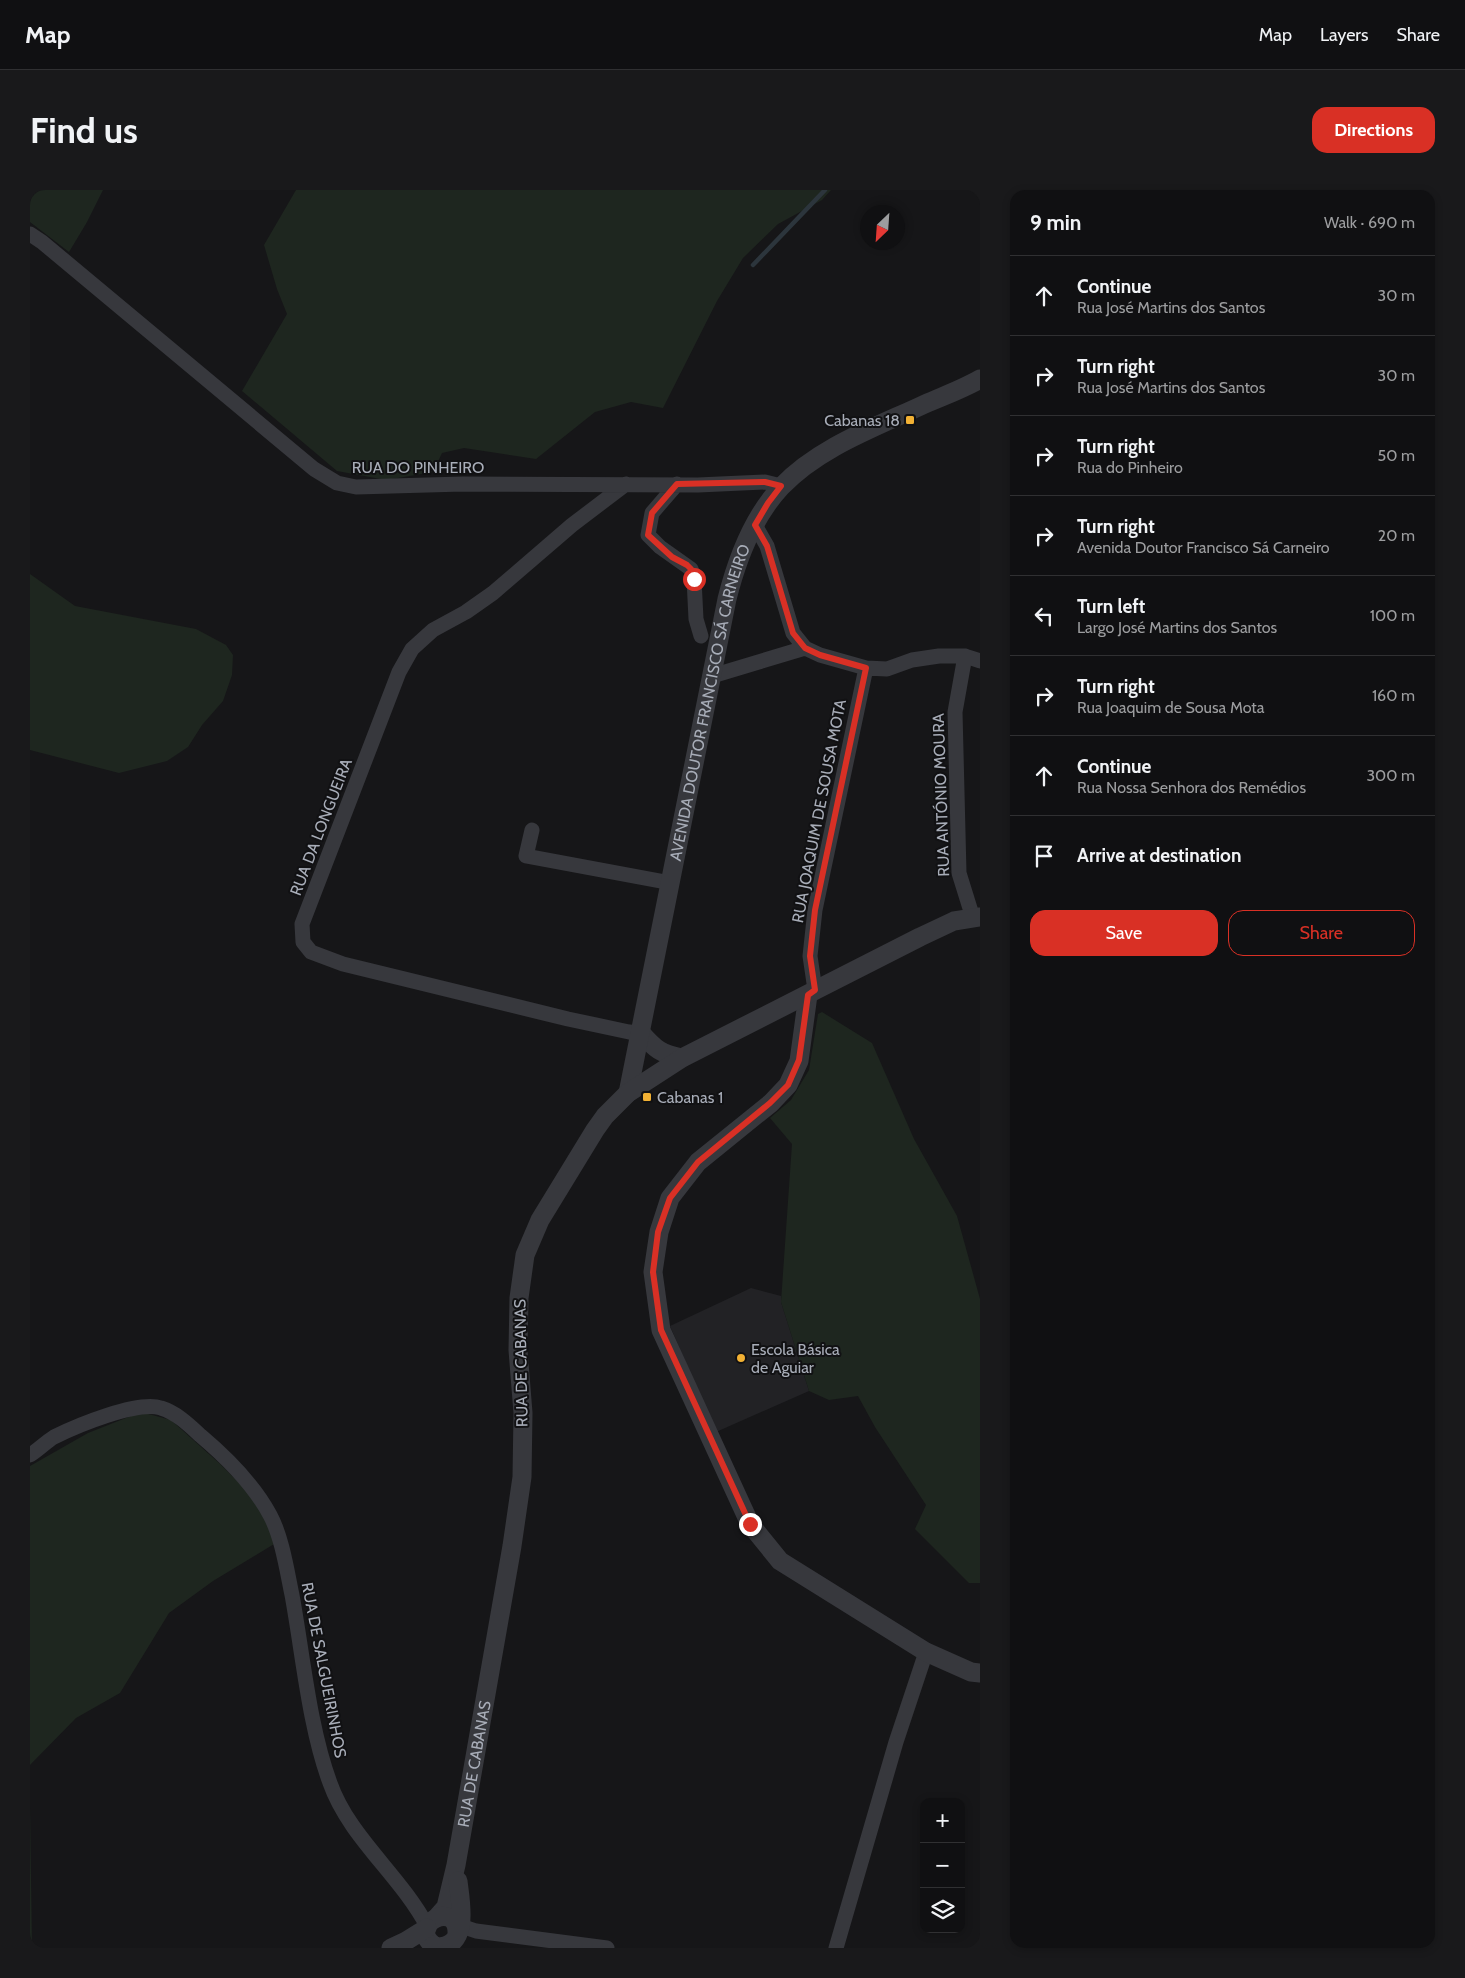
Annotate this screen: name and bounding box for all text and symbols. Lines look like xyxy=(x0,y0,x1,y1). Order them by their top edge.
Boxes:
text: Map xyxy=(25,20,71,49)
text: Map xyxy=(1259,24,1292,46)
text: Layers xyxy=(1320,24,1369,46)
text: Share xyxy=(1397,24,1440,46)
button: Directions xyxy=(1312,107,1435,153)
text: Find us xyxy=(30,109,138,152)
north arrow xyxy=(860,205,905,250)
text: 9 min xyxy=(1030,210,1081,235)
text: Walk · 690 m xyxy=(1324,213,1415,232)
text: Continue xyxy=(1077,275,1151,298)
icon: ahead xyxy=(1030,282,1058,310)
text: 30 m xyxy=(1378,286,1415,305)
text: Rua José Martins dos Santos xyxy=(1077,298,1265,317)
text: Turn right xyxy=(1077,355,1155,378)
icon: right xyxy=(1030,362,1058,390)
text: 30 m xyxy=(1378,366,1415,385)
text: Rua José Martins dos Santos xyxy=(1077,378,1265,397)
place label: Cabanas 18 xyxy=(824,411,900,430)
marker: Cabanas 18 xyxy=(904,414,916,426)
text: Turn right xyxy=(1077,435,1155,458)
icon: right xyxy=(1030,442,1058,470)
text: 50 m xyxy=(1378,446,1415,465)
street label: RUA DO PINHEIRO xyxy=(352,458,484,477)
text: Rua do Pinheiro xyxy=(1077,458,1183,477)
text: Turn right xyxy=(1077,515,1155,538)
icon: right xyxy=(1030,522,1058,550)
text: 20 m xyxy=(1378,526,1415,545)
text: Avenida Doutor Francisco Sá Carneiro xyxy=(1077,538,1330,557)
street label: AVENIDA DOUTOR FRANCISCO SÁ CARNEIRO xyxy=(665,541,754,862)
route start xyxy=(683,568,706,591)
text: Turn left xyxy=(1077,595,1145,618)
icon: left xyxy=(1030,602,1058,630)
text: 100 m xyxy=(1370,606,1415,625)
text: Largo José Martins dos Santos xyxy=(1077,618,1277,637)
text: Turn right xyxy=(1077,675,1155,698)
icon: right xyxy=(1030,682,1058,710)
text: 160 m xyxy=(1372,686,1415,705)
street label: RUA JOAQUIM DE SOUSA MOTA xyxy=(788,697,850,924)
text: Rua Joaquim de Sousa Mota xyxy=(1077,698,1264,717)
street label: RUA ANTÓNIO MOURA xyxy=(929,713,953,877)
text: Continue xyxy=(1077,755,1151,778)
street label: RUA DA LONGUEIRA xyxy=(286,756,356,898)
icon: ahead xyxy=(1030,762,1058,790)
text: 300 m xyxy=(1366,766,1415,785)
text: Rua Nossa Senhora dos Remédios xyxy=(1077,778,1306,797)
icon: arrive xyxy=(1030,842,1058,870)
text: Arrive at destination xyxy=(1077,844,1241,867)
button: Save xyxy=(1030,910,1218,956)
button: Share xyxy=(1228,910,1415,956)
place label: Cabanas 1 xyxy=(657,1088,723,1107)
marker: Cabanas 1 xyxy=(641,1091,653,1103)
street label: RUA DE CABANAS xyxy=(510,1299,532,1427)
place label: Escola Básica de Aguiar xyxy=(751,1340,840,1377)
marker: Escola Básica de Aguiar xyxy=(735,1352,747,1364)
route end xyxy=(739,1513,762,1536)
street label: RUA DE SALGUEIRINHOS xyxy=(298,1581,350,1759)
street label: RUA DE CABANAS xyxy=(453,1699,494,1829)
map controls xyxy=(920,1798,965,1933)
button: + xyxy=(920,1798,965,1843)
button: − xyxy=(920,1843,965,1888)
button: layers xyxy=(920,1888,965,1933)

